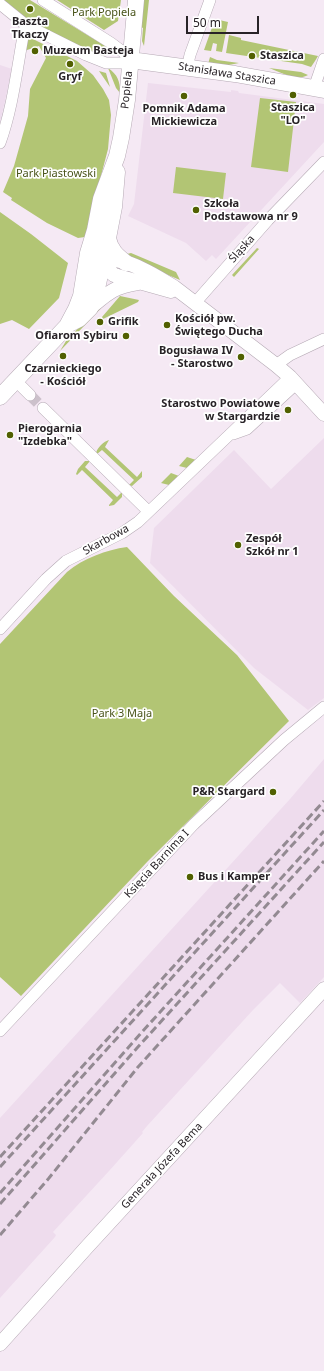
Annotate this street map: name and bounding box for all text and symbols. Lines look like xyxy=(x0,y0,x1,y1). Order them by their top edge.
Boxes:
marker: Baszta Tkaczy xyxy=(25,4,35,14)
park label: Park Popiela xyxy=(72,6,136,20)
scale bar xyxy=(188,8,261,34)
text: 50 m xyxy=(193,14,221,31)
place label: Baszta Tkaczy xyxy=(11,15,49,41)
place label: Muzeum Basteja xyxy=(43,44,134,58)
marker: Muzeum Basteja xyxy=(30,46,40,56)
place label: Staszica xyxy=(260,49,304,63)
marker: Staszica xyxy=(247,51,257,61)
marker: Gryf xyxy=(65,59,75,69)
street label: Stanisława Staszica xyxy=(177,60,277,88)
place label: Gryf xyxy=(58,70,82,84)
street label: Popiela xyxy=(118,70,136,110)
marker: Staszica "LO" xyxy=(288,90,298,100)
marker: Pomnik Adama Mickiewicza xyxy=(179,91,189,101)
place label: Staszica "LO" xyxy=(271,101,315,127)
place label: Pomnik Adama Mickiewicza xyxy=(142,102,226,128)
park label: Park Piastowski xyxy=(16,167,96,181)
place label: Szkoła Podstawowa nr 9 xyxy=(204,197,298,223)
marker: Szkoła Podstawowa nr 9 xyxy=(191,205,201,215)
street label: Śląska xyxy=(226,233,258,265)
place label: Kościół pw. Świętego Ducha xyxy=(175,312,263,338)
place label: Grifik xyxy=(108,315,139,329)
marker: Grifik xyxy=(95,317,105,327)
marker: Kościół pw. Świętego Ducha xyxy=(162,320,172,330)
place label: Ofiarom Sybiru xyxy=(35,329,118,343)
marker: Ofiarom Sybiru xyxy=(121,331,131,341)
place label: Bogusława IV - Starostwo xyxy=(159,344,233,370)
marker: Czarnieckiego - Kościół xyxy=(58,351,68,361)
marker: Bogusława IV - Starostwo xyxy=(236,352,246,362)
place label: Czarnieckiego - Kościół xyxy=(24,362,102,388)
place label: Starostwo Powiatowe w Stargardzie xyxy=(161,397,280,423)
marker: Starostwo Powiatowe w Stargardzie xyxy=(283,405,293,415)
place label: Pierogarnia "Izdebka" xyxy=(18,422,82,448)
marker: Pierogarnia "Izdebka" xyxy=(5,430,15,440)
street label: Skarbowa xyxy=(81,522,131,558)
place label: Zespół Szkół nr 1 xyxy=(246,532,299,558)
marker: Zespół Szkół nr 1 xyxy=(233,540,243,550)
park label: Park 3 Maja xyxy=(92,707,152,721)
place label: P&R Stargard xyxy=(193,785,265,799)
marker: P&R Stargard xyxy=(268,787,278,797)
street label: Księcia Barnima I xyxy=(122,827,192,901)
place label: Bus i Kamper xyxy=(198,870,270,884)
marker: Bus i Kamper xyxy=(185,872,195,882)
street label: Generała Józefa Bema xyxy=(119,1120,205,1212)

